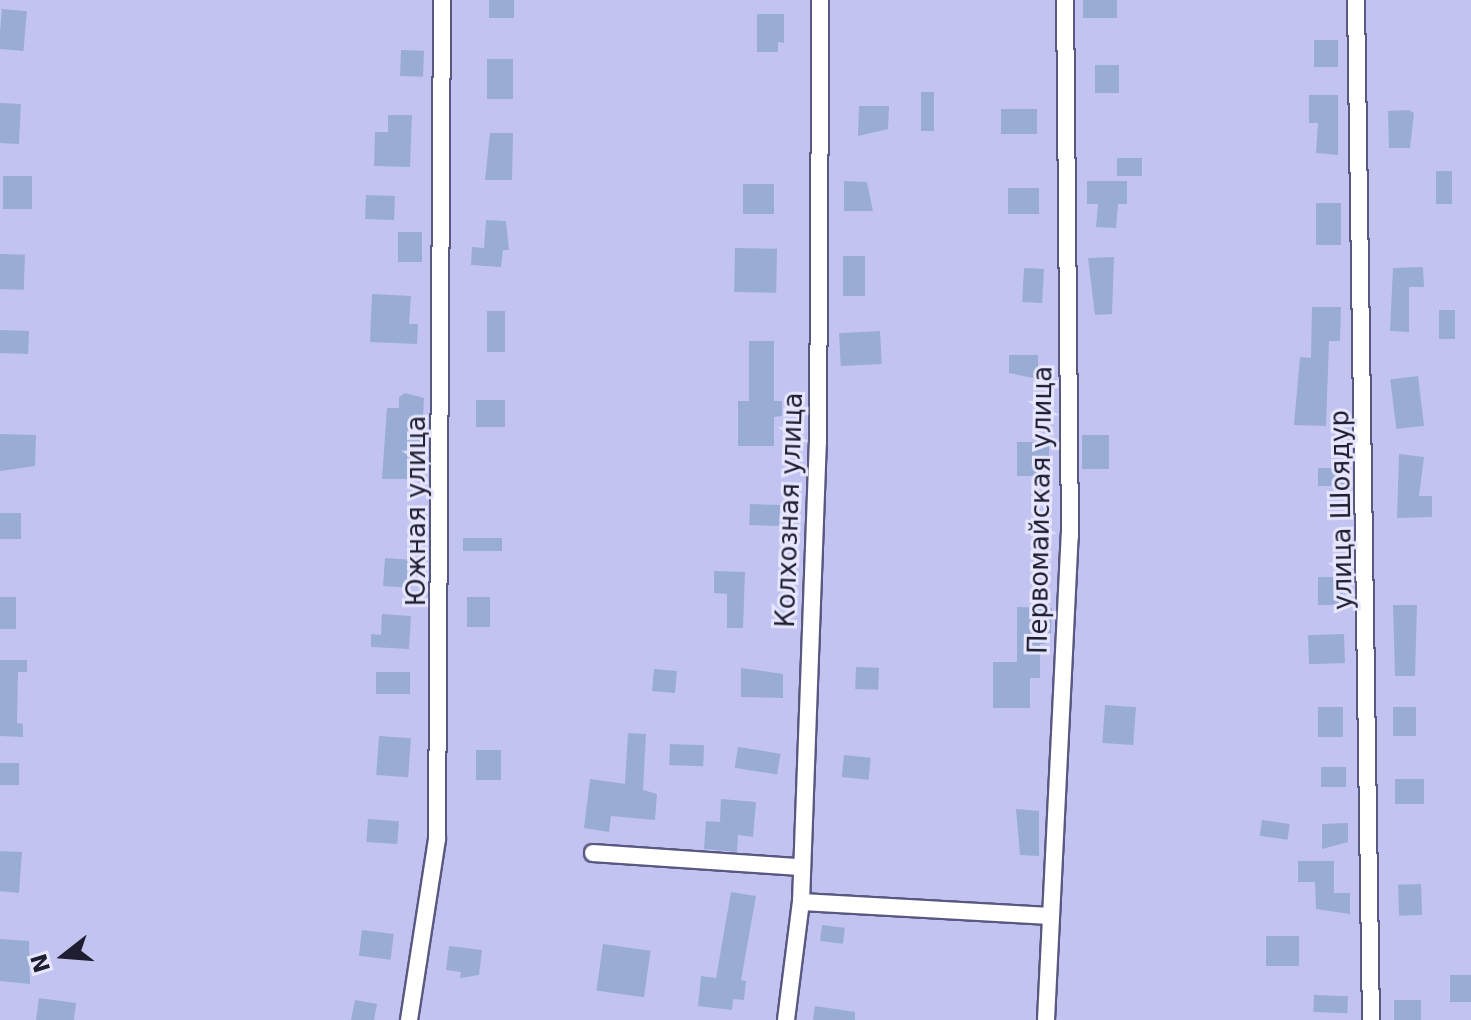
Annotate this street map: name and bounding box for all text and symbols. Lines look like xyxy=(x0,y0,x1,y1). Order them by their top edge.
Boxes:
street label: Первомайская улица xyxy=(1023,366,1059,654)
street label: Колхозная улица xyxy=(770,392,810,628)
street label: улица Шоядур xyxy=(1325,410,1359,610)
street label: Южная улица xyxy=(401,416,433,606)
north arrow xyxy=(24,916,104,996)
text: N xyxy=(26,951,55,976)

